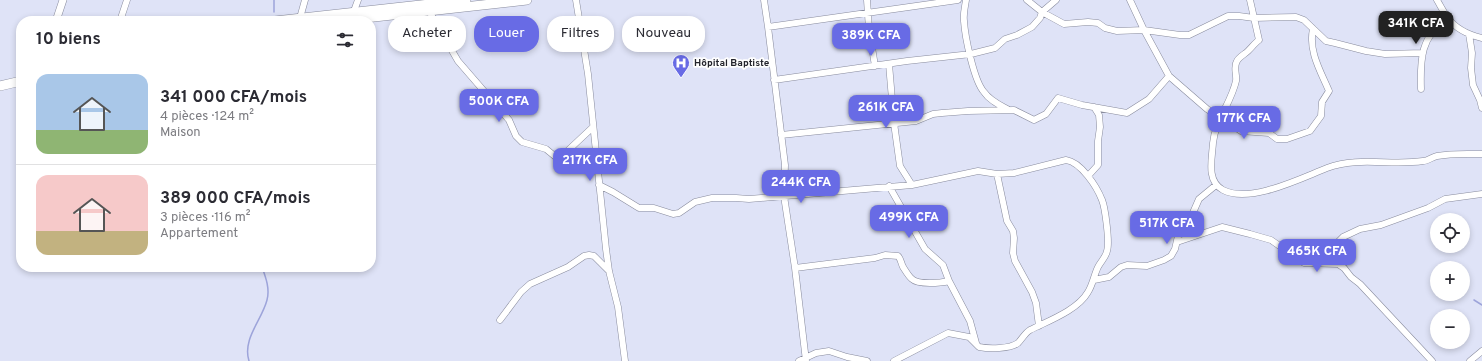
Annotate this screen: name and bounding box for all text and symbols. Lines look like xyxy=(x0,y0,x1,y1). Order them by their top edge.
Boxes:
pin: 341K CFA xyxy=(1375,11,1457,45)
chip: Acheter xyxy=(388,16,466,52)
chip: Louer xyxy=(474,16,539,52)
chip: Filtres xyxy=(547,16,614,52)
chip: Nouveau xyxy=(622,16,705,52)
text: 341K CFA xyxy=(1387,16,1445,32)
pin: 389K CFA xyxy=(830,23,912,57)
text: 389K CFA xyxy=(841,28,901,44)
text: 10 biens xyxy=(36,29,101,51)
icon: filters xyxy=(334,29,356,51)
hospital icon: Hôpital Baptiste xyxy=(671,53,691,78)
place label: Hôpital Baptiste xyxy=(694,57,770,70)
text: 341 000 CFA/mois xyxy=(160,87,307,109)
pin: 500K CFA xyxy=(458,89,540,123)
icon: home xyxy=(68,90,116,138)
text: 500K CFA xyxy=(469,94,529,110)
pin: 261K CFA xyxy=(845,95,927,129)
text: 261K CFA xyxy=(858,100,914,116)
pin: 177K CFA xyxy=(1203,106,1285,140)
text: 4 pièces · 124 m² xyxy=(160,109,254,125)
text: 177K CFA xyxy=(1217,111,1271,127)
text: Maison xyxy=(160,125,201,141)
pin: 217K CFA xyxy=(549,148,631,182)
text: 217K CFA xyxy=(562,153,618,169)
pin: 244K CFA xyxy=(760,170,842,204)
text: 244K CFA xyxy=(771,175,831,191)
text: 389 000 CFA/mois xyxy=(160,188,311,210)
icon: home xyxy=(68,191,116,239)
pin: 499K CFA xyxy=(868,205,950,239)
text: 3 pièces · 116 m² xyxy=(160,210,250,226)
text: 499K CFA xyxy=(879,210,939,226)
pin: 517K CFA xyxy=(1126,211,1208,245)
map controls xyxy=(1430,213,1470,349)
button: locate xyxy=(1430,213,1470,253)
text: 517K CFA xyxy=(1139,216,1195,232)
text: Appartement xyxy=(160,226,238,242)
pin: 465K CFA xyxy=(1276,239,1358,273)
text: 465K CFA xyxy=(1287,244,1347,260)
button: + xyxy=(1430,261,1470,301)
button: − xyxy=(1430,309,1470,349)

